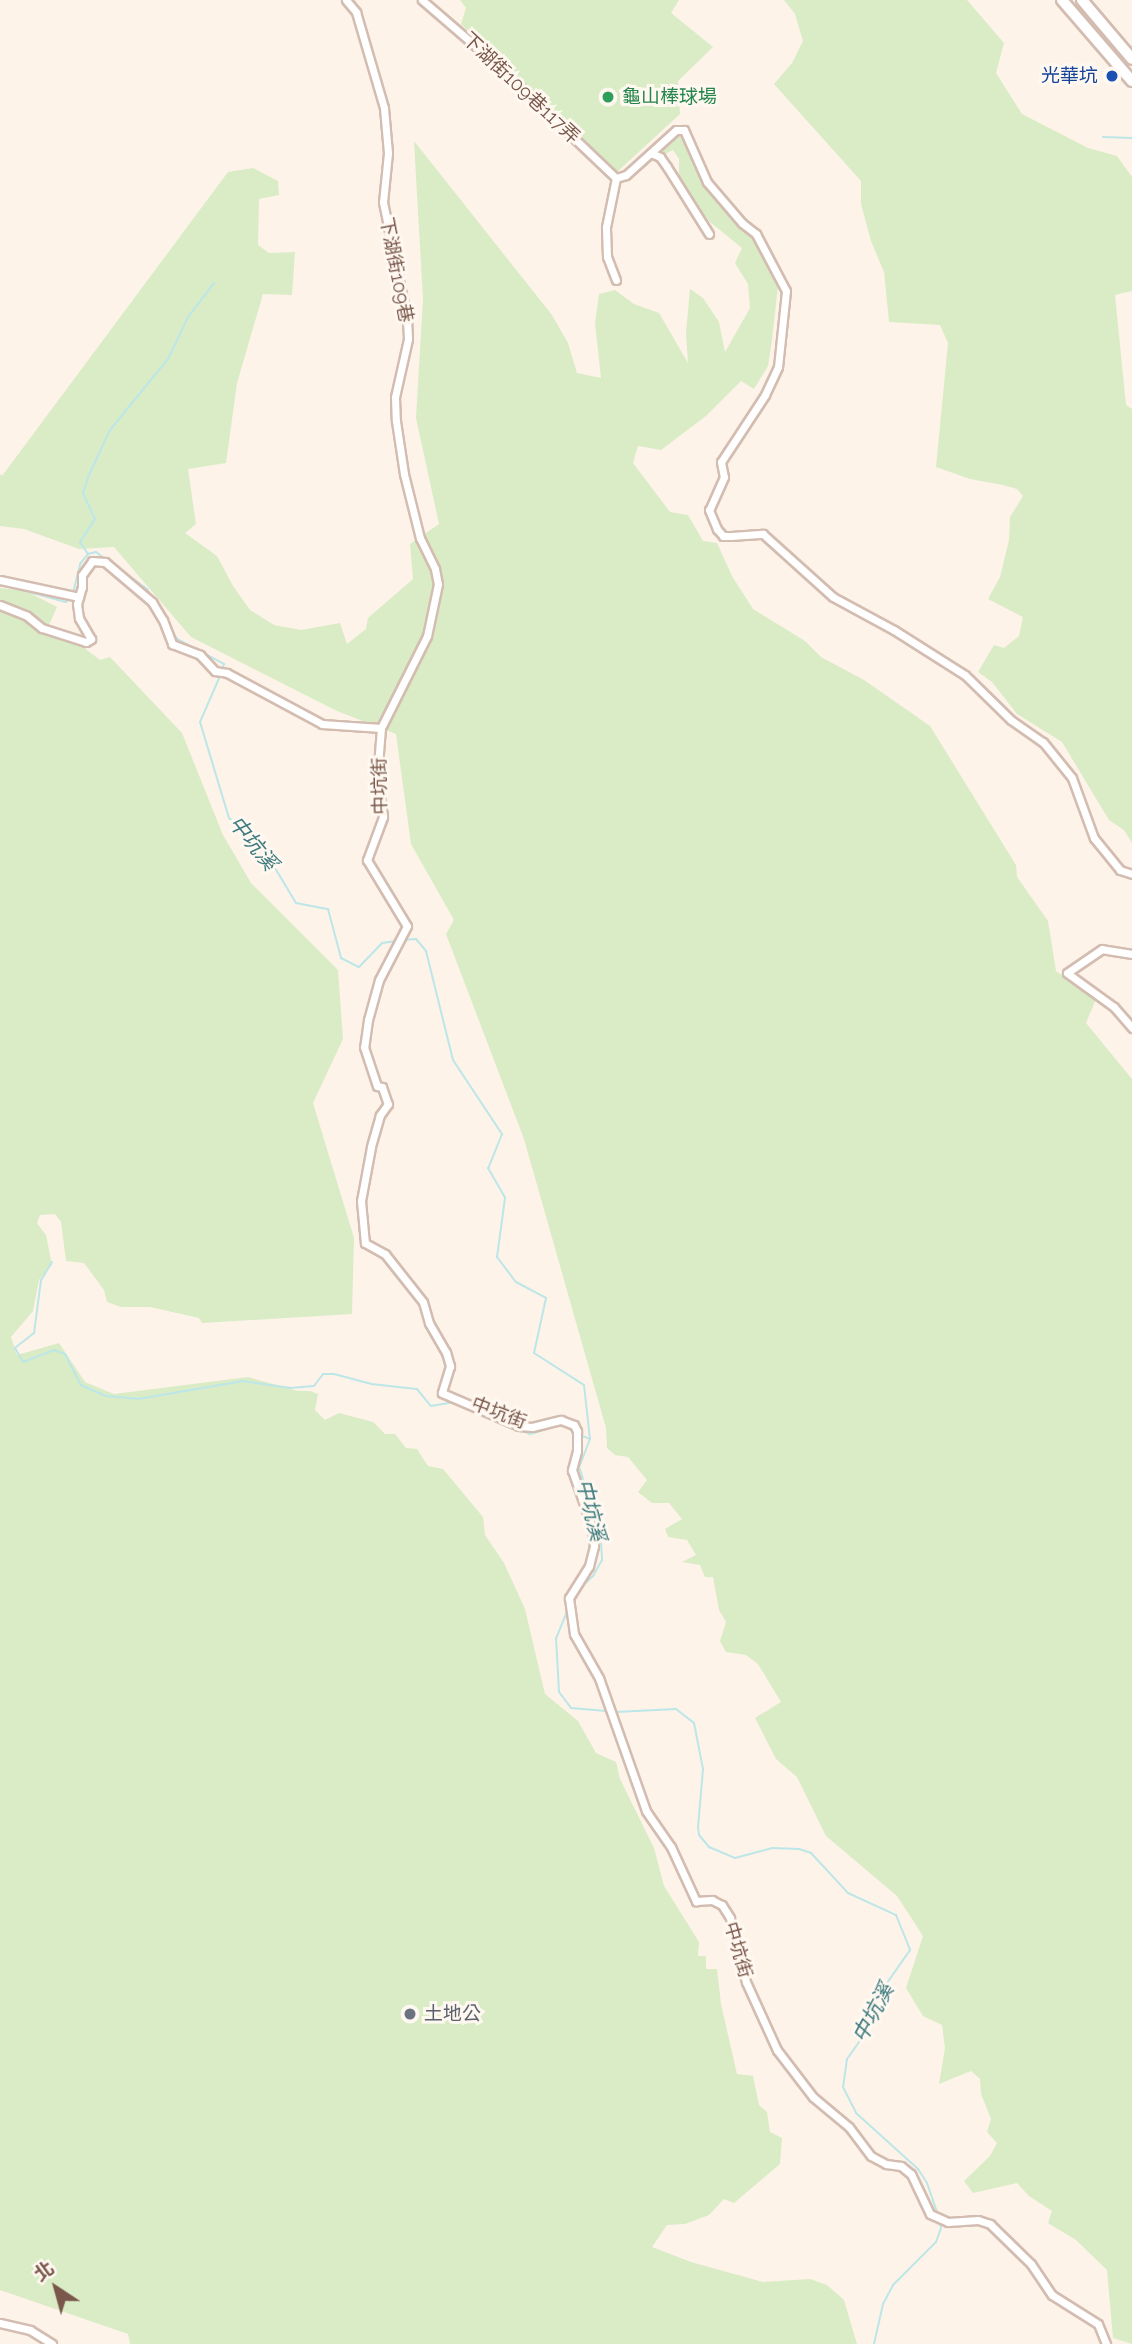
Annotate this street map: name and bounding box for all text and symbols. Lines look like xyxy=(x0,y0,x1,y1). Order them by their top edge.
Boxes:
street label: 下湖街109巷117弄 xyxy=(458,28,584,148)
place label: 光華坑 xyxy=(1041,65,1098,87)
marker: 光華坑 xyxy=(1104,68,1120,84)
place label: 龜山棒球場 xyxy=(622,86,717,108)
marker: 龜山棒球場 xyxy=(600,89,616,105)
street label: 下湖街109巷 xyxy=(375,215,417,325)
street label: 中坑街 xyxy=(368,757,392,815)
water label: 中坑溪 xyxy=(223,811,283,875)
street label: 中坑街 xyxy=(468,1392,530,1434)
water label: 中坑溪 xyxy=(571,1476,611,1544)
street label: 中坑街 xyxy=(719,1919,757,1981)
water label: 中坑溪 xyxy=(847,1979,899,2047)
place label: 土地公 xyxy=(424,2003,481,2025)
marker: 土地公 xyxy=(402,2006,418,2022)
north arrow xyxy=(21,2253,91,2323)
text: 北 xyxy=(29,2257,58,2286)

